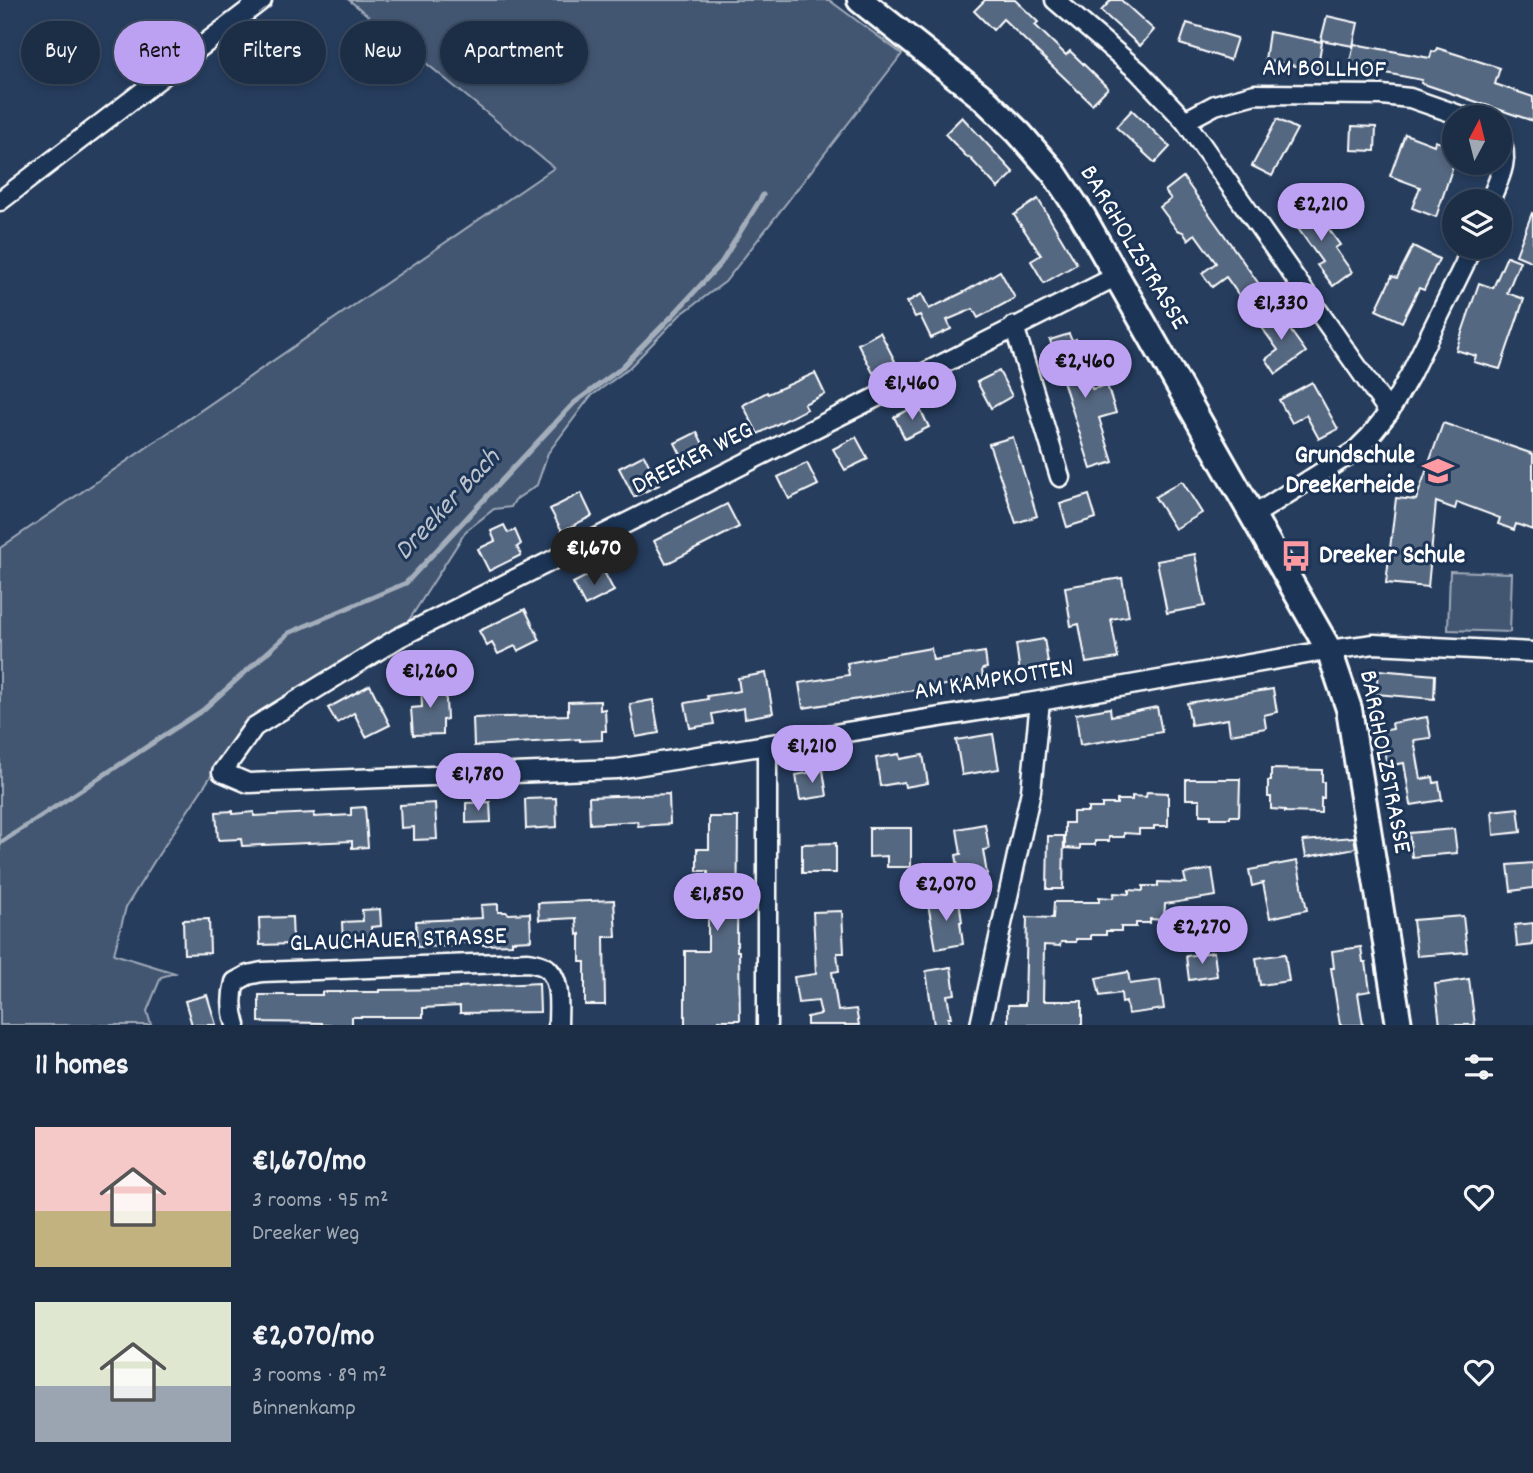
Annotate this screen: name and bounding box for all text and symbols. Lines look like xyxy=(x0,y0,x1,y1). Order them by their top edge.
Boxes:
chip: Buy xyxy=(21,21,100,84)
chip: Rent xyxy=(114,21,205,84)
chip: Filters xyxy=(219,21,326,84)
chip: New xyxy=(340,21,426,84)
chip: Apartment xyxy=(440,21,588,84)
street label: AM BOLLHOF xyxy=(1262,50,1387,90)
north arrow xyxy=(1442,105,1512,175)
map controls xyxy=(1442,105,1512,259)
street label: BARGHOLZSTRASSE xyxy=(1069,159,1197,337)
pin: €2,210 xyxy=(1264,184,1378,243)
text: €2,210 xyxy=(1294,189,1348,222)
button: layers xyxy=(1442,189,1512,259)
pin: €1,330 xyxy=(1224,282,1338,342)
text: €1,330 xyxy=(1253,288,1309,321)
pin: €2,460 xyxy=(1028,340,1142,400)
text: €2,460 xyxy=(1055,346,1115,379)
pin: €1,460 xyxy=(855,362,969,422)
text: €1,460 xyxy=(884,368,940,401)
street label: DREEKER WEG xyxy=(626,413,760,505)
place label: Grundschule Dreekerheide xyxy=(1286,438,1415,505)
water label: Dreeker Bach xyxy=(386,440,512,571)
school or university icon: Grundschule Dreekerheide xyxy=(1421,454,1455,488)
pin: €1,670 xyxy=(537,528,651,587)
text: €1,670 xyxy=(567,533,621,566)
place label: Dreeker Schule xyxy=(1319,538,1465,575)
bus stop icon: Dreeker Schule xyxy=(1279,539,1313,573)
pin: €1,260 xyxy=(373,650,487,710)
street label: AM KAMPKOTTEN xyxy=(912,650,1076,712)
text: €1,260 xyxy=(402,656,458,689)
street label: BARGHOLZSTRASSE xyxy=(1348,667,1420,857)
pin: €1,210 xyxy=(755,726,869,785)
text: €1,210 xyxy=(787,731,837,764)
pin: €1,780 xyxy=(421,754,535,813)
text: €1,780 xyxy=(452,759,504,792)
pin: €2,070 xyxy=(889,864,1003,923)
text: €2,070 xyxy=(915,869,977,902)
pin: €1,850 xyxy=(660,874,774,933)
text: €1,850 xyxy=(690,879,744,912)
pin: €2,270 xyxy=(1145,906,1259,966)
text: €2,270 xyxy=(1173,912,1231,945)
street label: GLAUCHAUER STRASSE xyxy=(289,919,507,963)
text: 11 homes xyxy=(35,1046,129,1089)
icon: filters xyxy=(1460,1048,1498,1086)
text: €1,670/mo xyxy=(252,1142,366,1185)
icon: home xyxy=(91,1155,175,1239)
icon: heart xyxy=(1460,1178,1498,1216)
text: 3 rooms · 95 m² xyxy=(252,1185,388,1218)
text: Dreeker Weg xyxy=(252,1218,359,1251)
text: €2,070/mo xyxy=(252,1317,374,1360)
icon: home xyxy=(91,1330,175,1414)
icon: heart xyxy=(1460,1353,1498,1391)
text: 3 rooms · 89 m² xyxy=(252,1360,387,1393)
text: Binnenkamp xyxy=(252,1393,356,1426)

